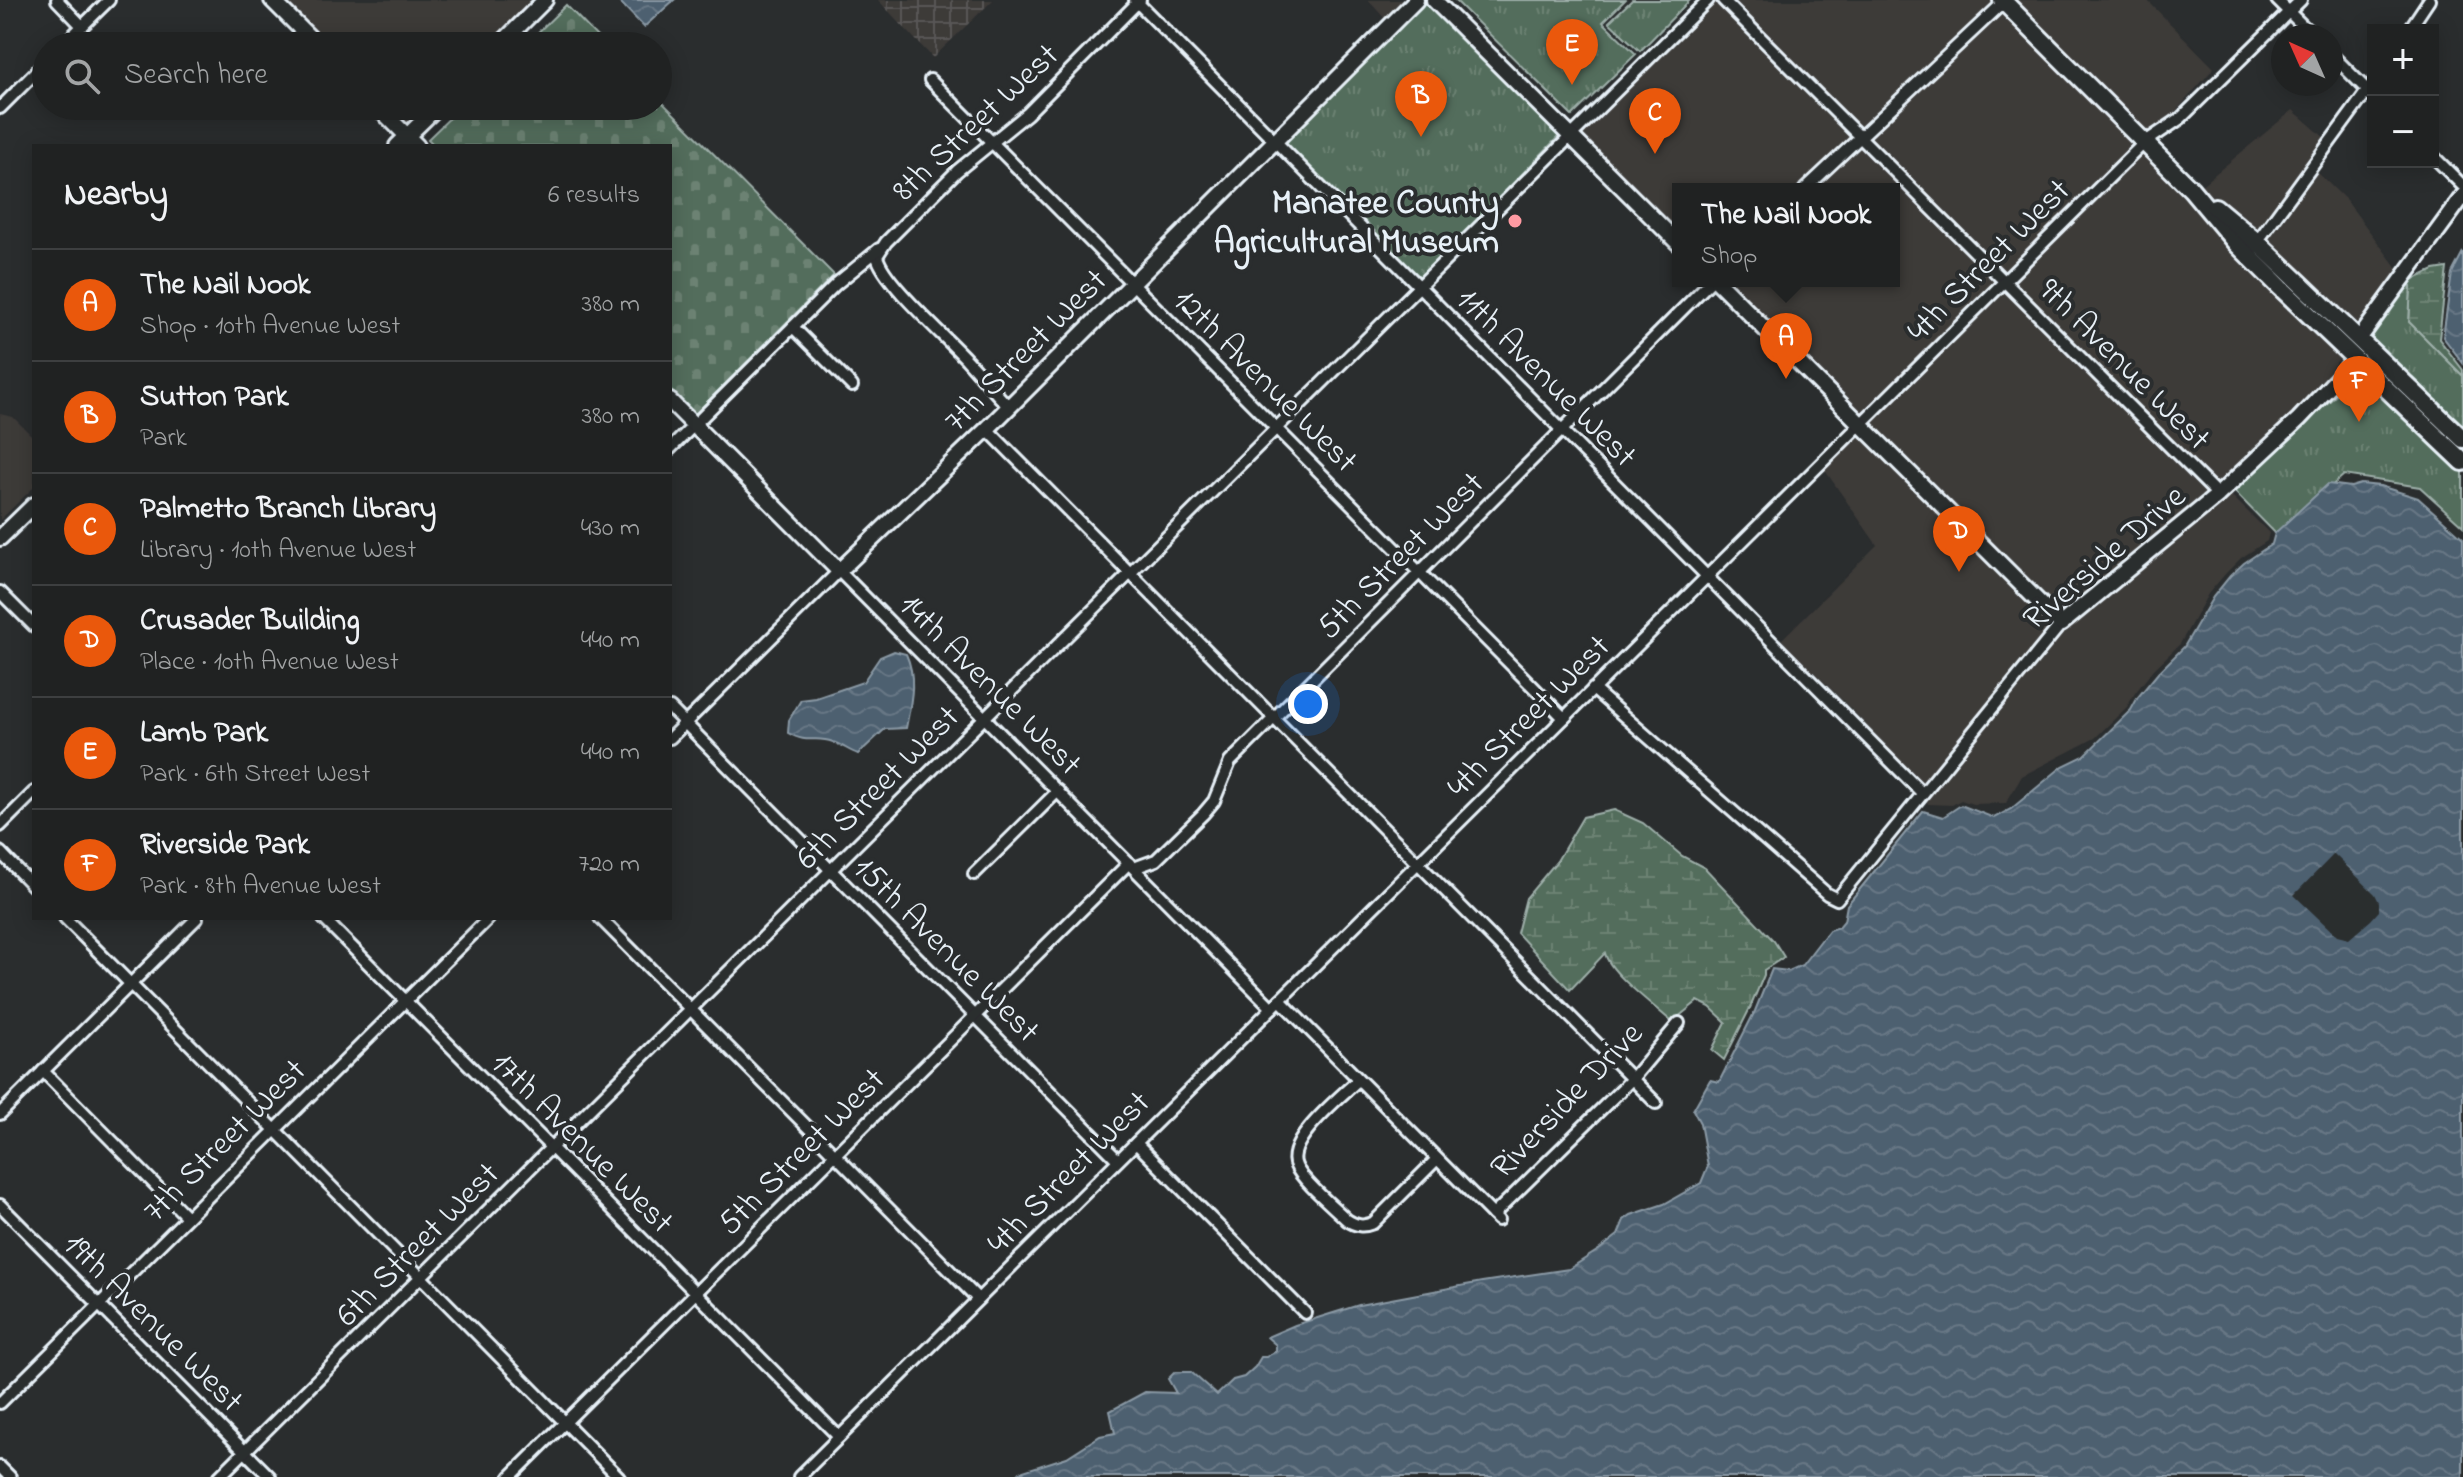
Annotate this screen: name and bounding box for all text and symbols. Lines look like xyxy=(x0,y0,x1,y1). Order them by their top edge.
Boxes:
pin: E xyxy=(1546,19,1598,85)
north arrow xyxy=(2271,24,2343,96)
map controls xyxy=(2367,24,2439,168)
button: + xyxy=(2367,24,2439,96)
search box xyxy=(32,32,672,120)
street label: 8th Street West xyxy=(882,33,1072,215)
icon: search xyxy=(60,54,104,98)
text: Search here xyxy=(124,54,268,98)
pin: B xyxy=(1395,71,1447,137)
pin: C xyxy=(1629,88,1681,154)
button: − xyxy=(2367,96,2439,168)
street label: 4th Street West xyxy=(1896,168,2083,355)
text: Nearby xyxy=(64,171,168,221)
text: 6 results xyxy=(548,177,640,215)
place label: Manatee County Agricultural Museum xyxy=(1214,180,1499,270)
popup xyxy=(1672,183,1900,287)
text: The Nail Nook xyxy=(1701,194,1871,238)
marker: Manatee County Agricultural Museum xyxy=(1506,212,1524,230)
text: Shop xyxy=(1701,238,1757,276)
street label: 7th Street West xyxy=(933,258,1120,445)
text: The Nail Nook xyxy=(140,264,310,308)
street label: 9th Avenue West xyxy=(2025,268,2221,464)
street label: 11th Avenue West xyxy=(1443,277,1647,481)
street label: 12th Avenue West xyxy=(1160,278,1368,486)
text: A xyxy=(82,286,98,324)
text: 380 m xyxy=(582,286,640,324)
text: Shop · 10th Avenue West xyxy=(140,308,400,346)
pin: A xyxy=(1760,313,1812,379)
pin: F xyxy=(2333,356,2385,422)
text: Sutton Park xyxy=(140,376,289,420)
text: B xyxy=(81,398,99,436)
text: 380 m xyxy=(582,398,640,436)
text: Park xyxy=(140,420,187,458)
street label: 5th Street West xyxy=(1306,461,1497,652)
street label: Riverside Drive xyxy=(2013,473,2199,644)
text: Palmetto Branch Library xyxy=(140,488,436,532)
pin: D xyxy=(1933,506,1985,572)
text: C xyxy=(83,510,97,548)
text: 430 m xyxy=(581,510,640,548)
text: Library · 10th Avenue West xyxy=(140,532,416,570)
street label: 14th Avenue West xyxy=(886,583,1092,789)
text: Crusader Building xyxy=(140,600,360,644)
text: D xyxy=(80,622,100,660)
text: 440 m xyxy=(581,622,640,660)
street label: 4th Street West xyxy=(1436,624,1623,811)
text: Place · 10th Avenue West xyxy=(140,644,399,682)
your location xyxy=(1288,684,1328,724)
street label: 6th Street West xyxy=(785,695,973,883)
text: Lamb Park xyxy=(140,712,268,756)
text: E xyxy=(82,734,98,772)
text: 440 m xyxy=(581,734,640,772)
text: Park · 6th Street West xyxy=(140,756,370,794)
text: Riverside Park xyxy=(140,824,310,868)
text: F xyxy=(82,846,98,884)
text: 720 m xyxy=(578,846,640,884)
street label: 15th Avenue West xyxy=(840,846,1050,1056)
text: Park · 8th Avenue West xyxy=(140,868,381,906)
street label: Riverside Drive xyxy=(1480,1011,1657,1192)
street label: 17th Avenue West xyxy=(478,1041,684,1247)
street label: 7th Street West xyxy=(132,1048,319,1235)
street label: 5th Street West xyxy=(707,1057,898,1248)
street label: 4th Street West xyxy=(976,1080,1163,1267)
street label: 6th Street West xyxy=(325,1152,513,1340)
street label: 19th Avenue West xyxy=(50,1222,254,1426)

